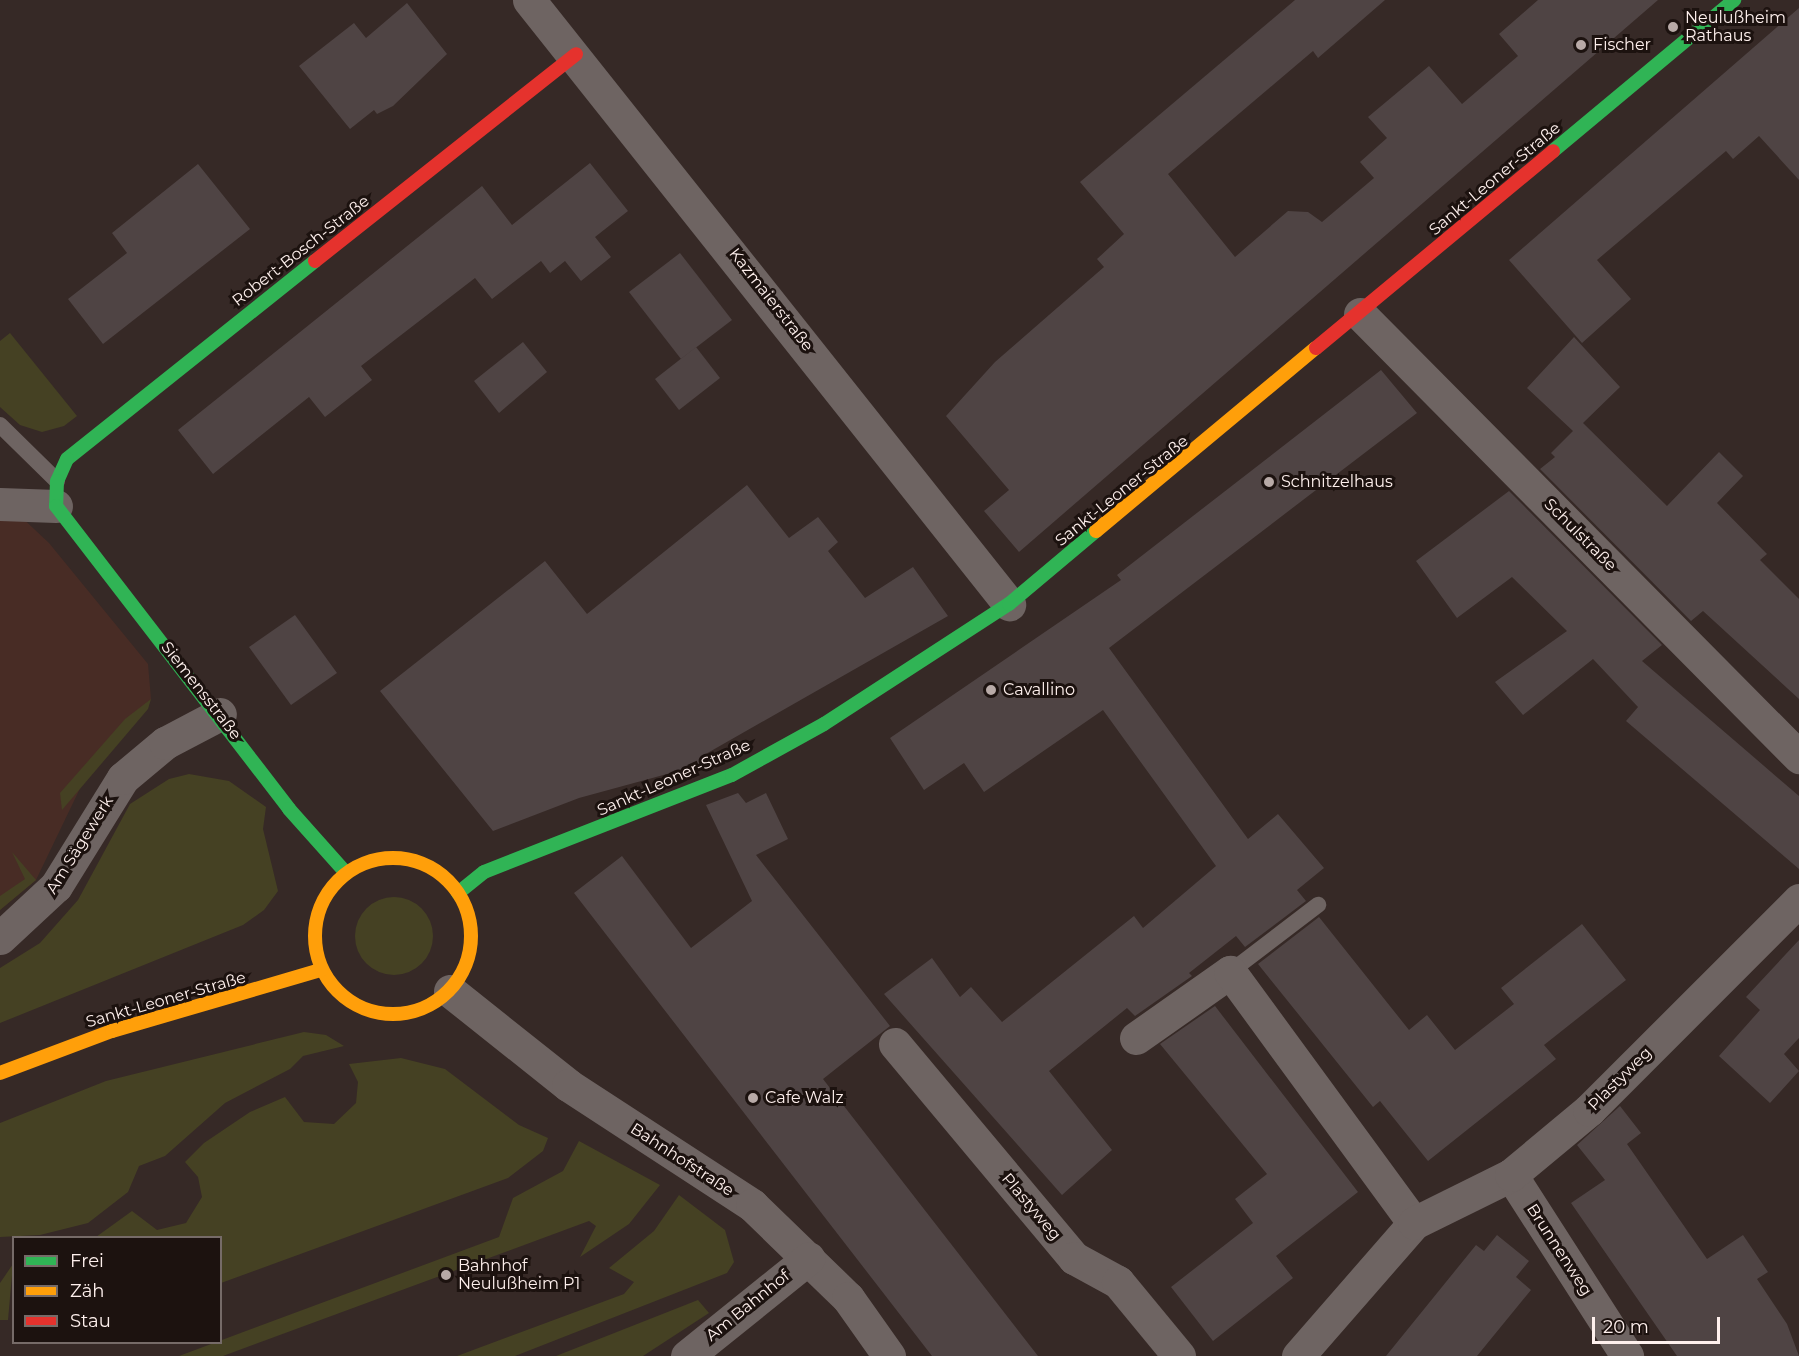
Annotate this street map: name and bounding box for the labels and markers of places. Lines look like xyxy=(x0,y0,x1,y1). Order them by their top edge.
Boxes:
place label: Neulußheim Rathaus xyxy=(1685,8,1786,46)
marker: Neulußheim Rathaus xyxy=(1666,20,1680,34)
place label: Fischer xyxy=(1593,35,1651,55)
marker: Fischer xyxy=(1574,38,1588,52)
place label: Schnitzelhaus xyxy=(1281,472,1393,492)
marker: Schnitzelhaus xyxy=(1262,475,1276,489)
place label: Cavallino xyxy=(1003,680,1075,700)
marker: Cavallino xyxy=(984,683,998,697)
place label: Cafe Walz xyxy=(765,1088,844,1108)
marker: Cafe Walz xyxy=(746,1091,760,1105)
place label: Bahnhof Neulußheim P1 xyxy=(458,1256,580,1294)
marker: Bahnhof Neulußheim P1 xyxy=(439,1268,453,1282)

